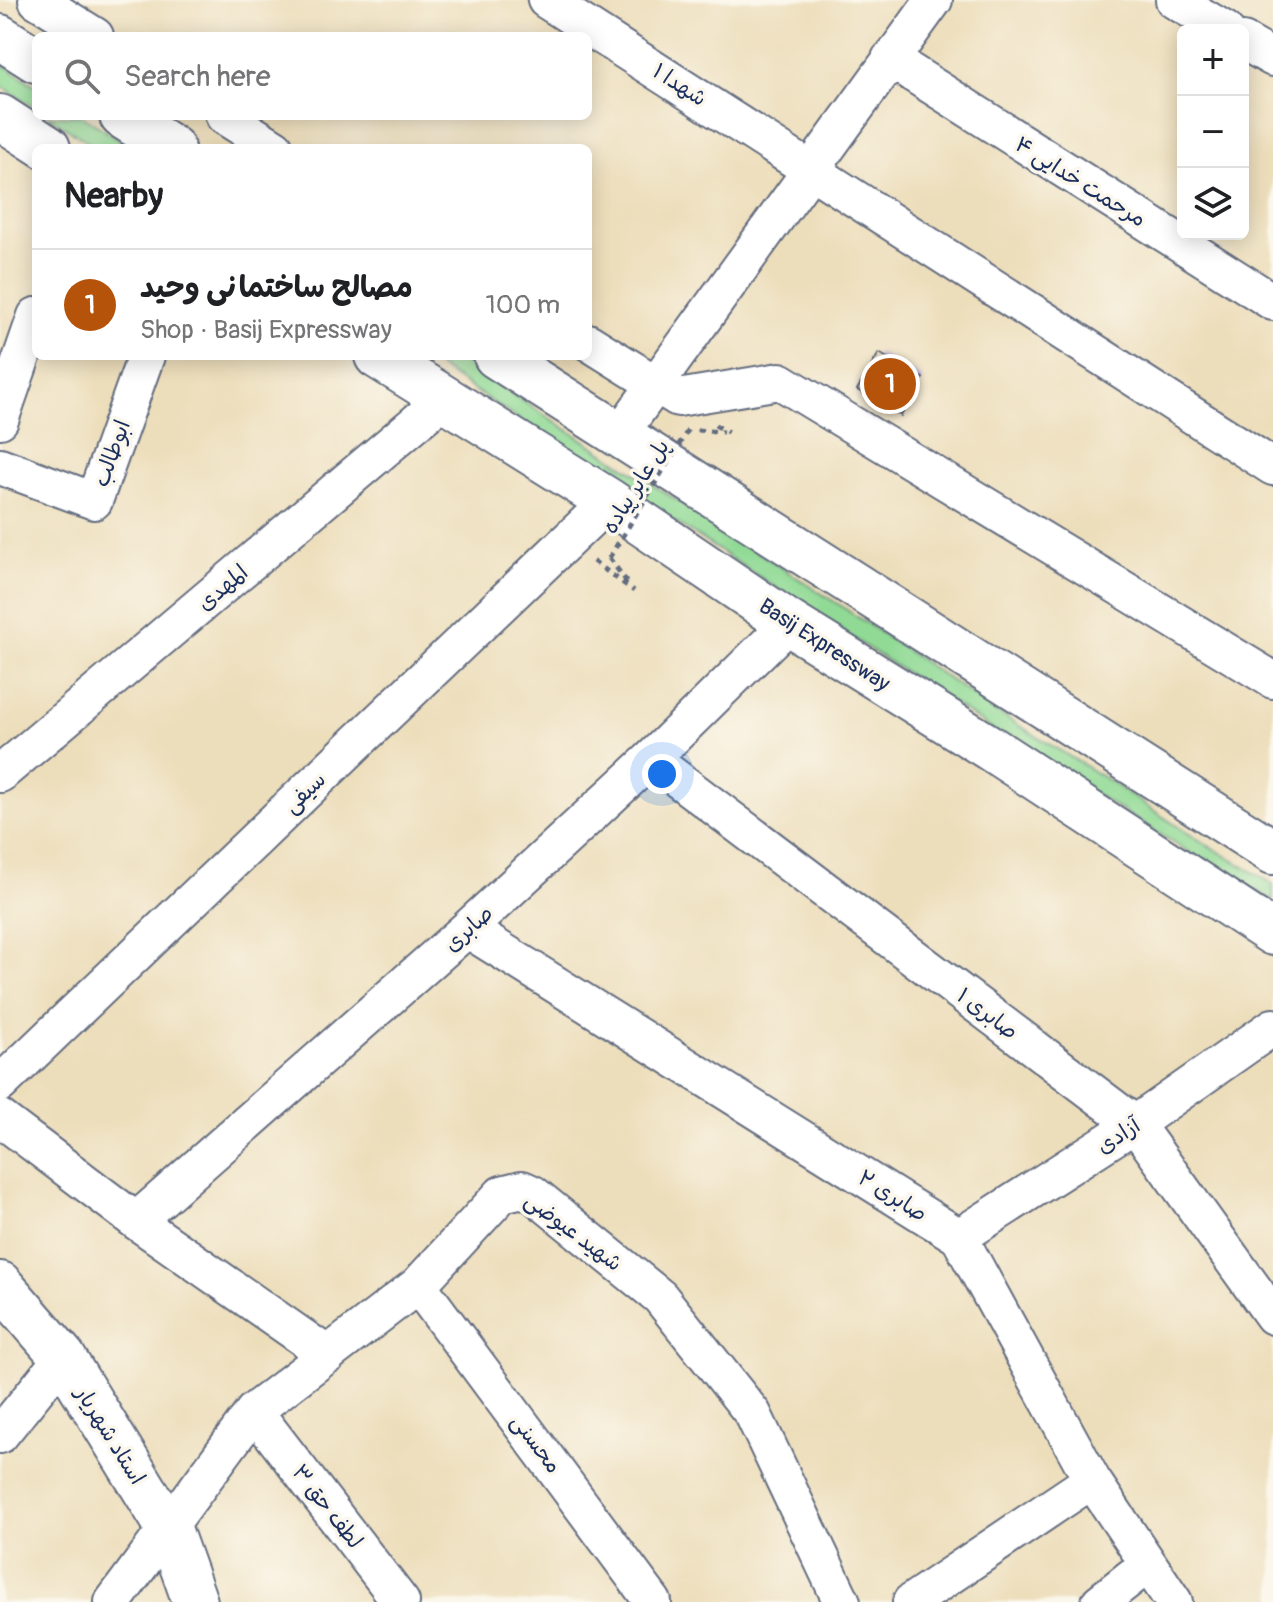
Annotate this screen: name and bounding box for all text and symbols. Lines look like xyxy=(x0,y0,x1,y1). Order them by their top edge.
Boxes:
map controls xyxy=(1177,24,1249,240)
button: + xyxy=(1177,24,1249,96)
search box xyxy=(32,32,592,120)
icon: search xyxy=(60,54,104,98)
street label: شهدا ۱ xyxy=(647,57,712,113)
text: Search here xyxy=(124,58,271,95)
button: − xyxy=(1177,96,1249,168)
street label: مرحمت خدایی ۴ xyxy=(1010,130,1151,233)
button: layers xyxy=(1177,168,1249,240)
text: Nearby xyxy=(64,175,163,218)
text: مصالح ساختمانی وحید xyxy=(140,269,413,306)
text: 1 xyxy=(85,289,95,321)
text: 100 m xyxy=(486,289,560,321)
text: Shop · Basij Expressway xyxy=(140,314,392,346)
pin: 1 xyxy=(864,354,916,414)
street label: ابوطالب xyxy=(87,416,137,491)
street label: پل عابر پیاده xyxy=(596,434,676,539)
street label: المهدی xyxy=(191,558,254,617)
street label: Basij Expressway xyxy=(754,592,895,698)
your location xyxy=(642,754,682,794)
street label: سیفی xyxy=(278,766,332,820)
street label: صابری xyxy=(438,899,499,958)
street label: صابری ۱ xyxy=(951,982,1024,1046)
street label: آزادی xyxy=(1091,1111,1147,1160)
street label: صابری ۲ xyxy=(853,1164,932,1228)
street label: شهید عیوضی xyxy=(519,1186,628,1278)
street label: استاد شهریار xyxy=(68,1380,151,1490)
street label: محسنی xyxy=(505,1408,568,1479)
street label: لطف حق ۳ xyxy=(286,1459,369,1554)

